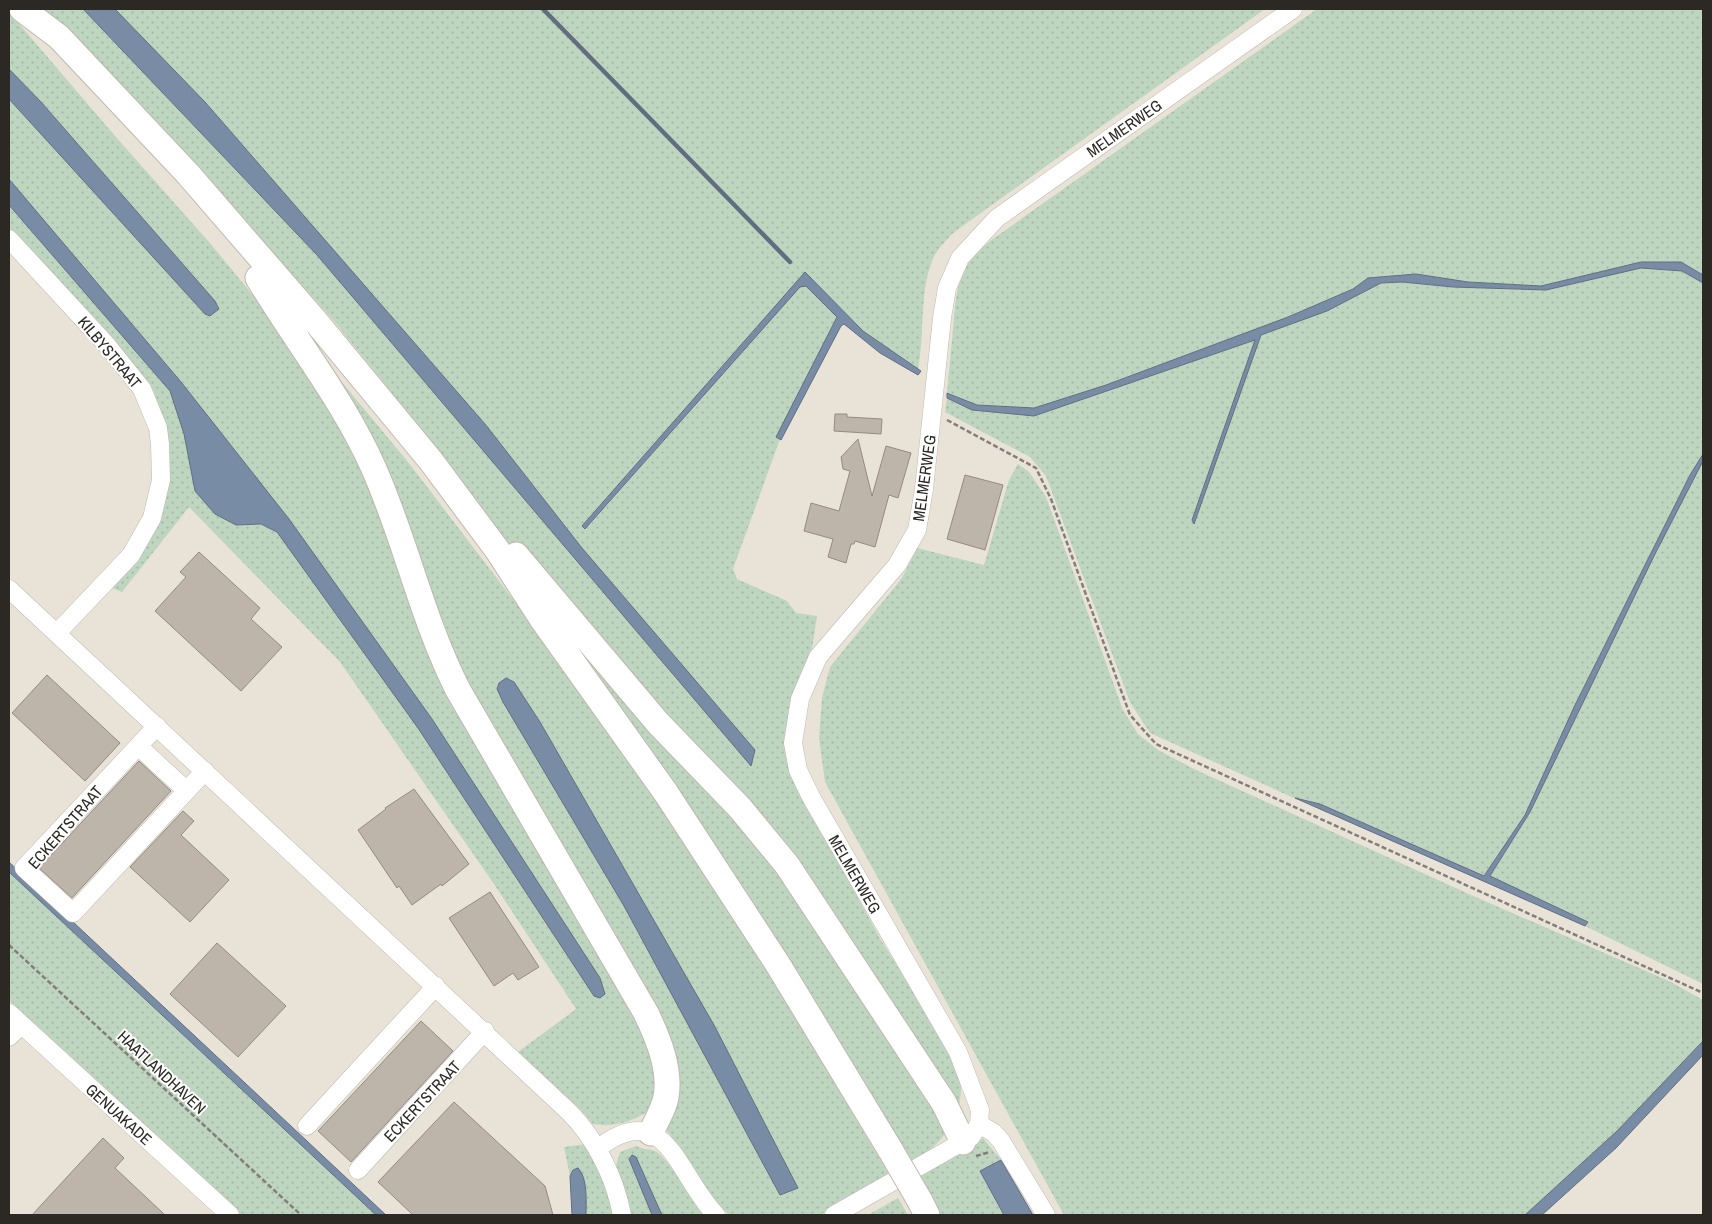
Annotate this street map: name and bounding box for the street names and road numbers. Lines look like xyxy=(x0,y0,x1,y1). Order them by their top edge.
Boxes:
street label: MELMERWEG xyxy=(1082,94,1166,162)
street label: KILBYSTRAAT xyxy=(73,311,147,393)
street label: MELMERWEG xyxy=(907,433,941,523)
street label: ECKERTSTRAAT xyxy=(23,781,107,873)
street label: MELMERWEG xyxy=(824,831,886,917)
street label: HAATLANDHAVEN xyxy=(113,1025,211,1119)
street label: ECKERTSTRAAT xyxy=(379,1056,465,1146)
street label: GENUAKADE xyxy=(81,1078,157,1150)

